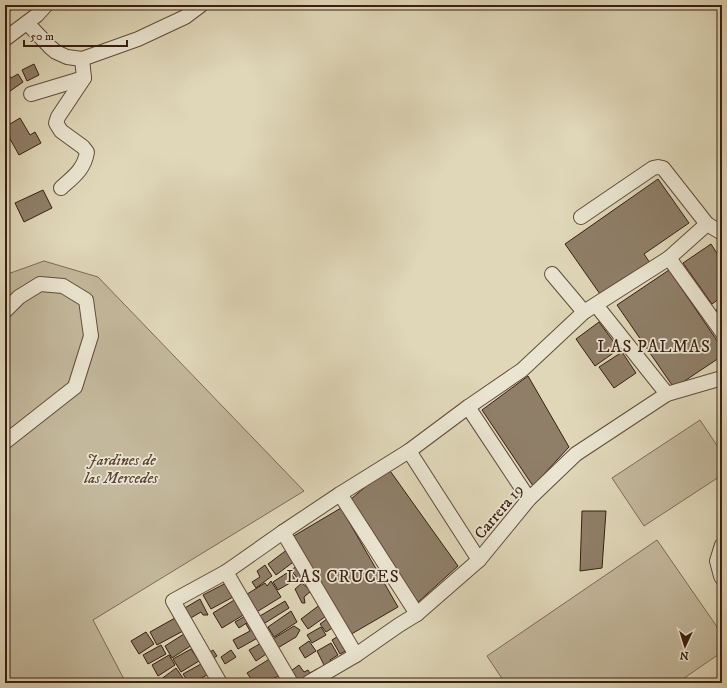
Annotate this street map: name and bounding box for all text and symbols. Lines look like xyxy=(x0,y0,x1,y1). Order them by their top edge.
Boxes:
scale bar xyxy=(24,22,127,48)
text: 50 m xyxy=(30,29,54,44)
district label: LAS PALMAS xyxy=(597,336,711,358)
park label: Jardines de las Mercedes xyxy=(83,450,159,488)
street label: Carrera 19 xyxy=(470,480,528,543)
district label: LAS CRUCES xyxy=(286,566,400,588)
north arrow xyxy=(665,626,705,666)
text: N xyxy=(679,648,689,662)

